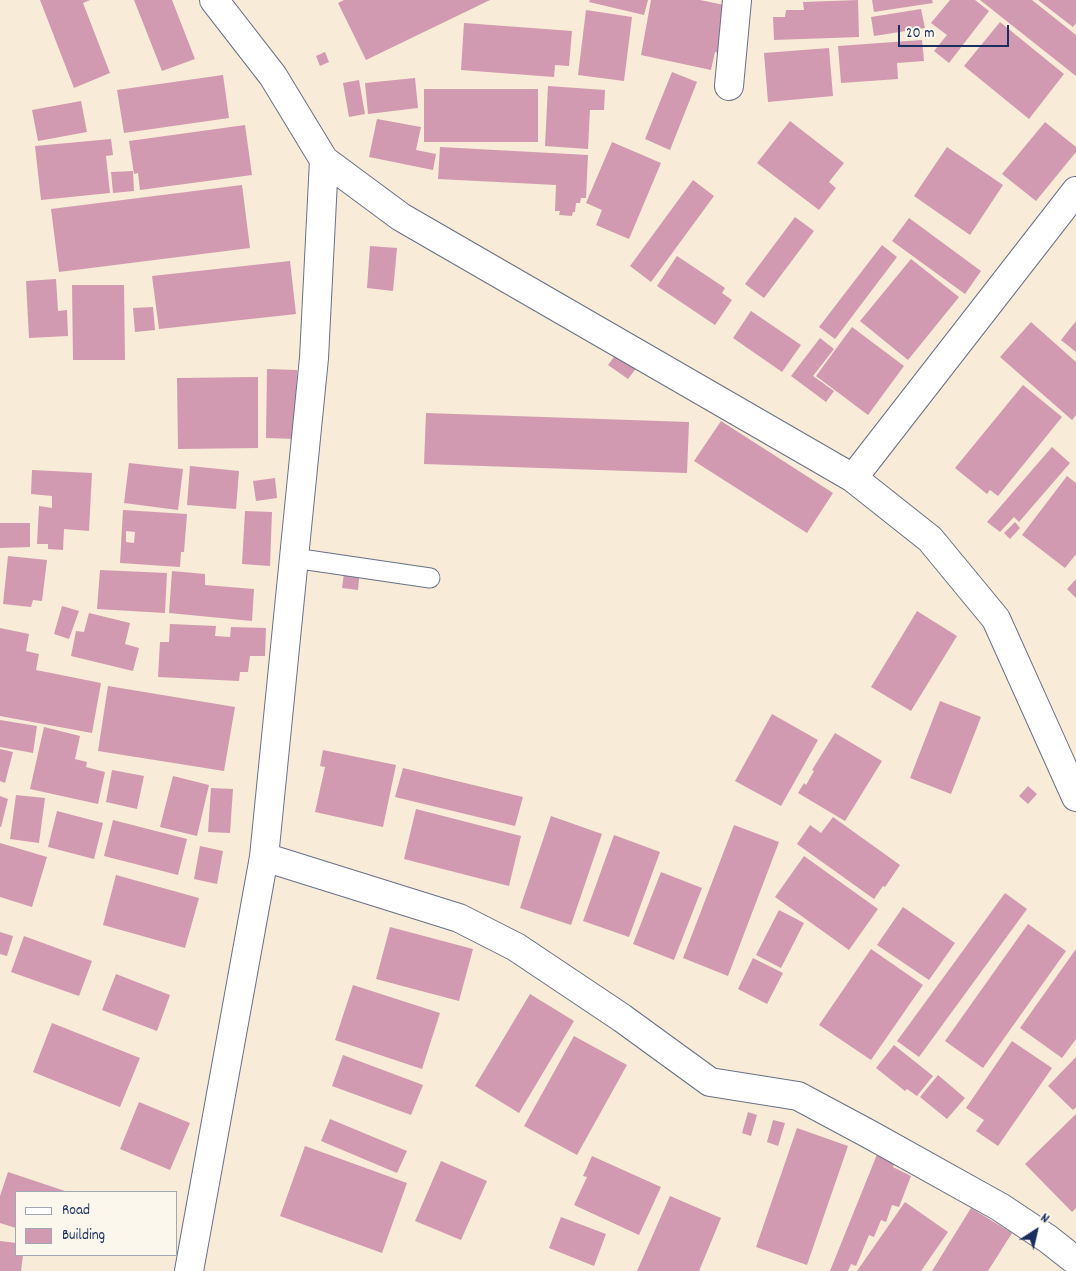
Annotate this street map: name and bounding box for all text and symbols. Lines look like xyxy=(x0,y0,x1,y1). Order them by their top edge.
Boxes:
scale bar xyxy=(901,15,1012,47)
text: 20 m xyxy=(906,23,934,45)
legend xyxy=(15,1191,178,1256)
text: Road xyxy=(62,1200,90,1222)
north arrow xyxy=(1011,1206,1061,1256)
text: N xyxy=(1036,1209,1053,1229)
text: Building xyxy=(62,1225,105,1247)

